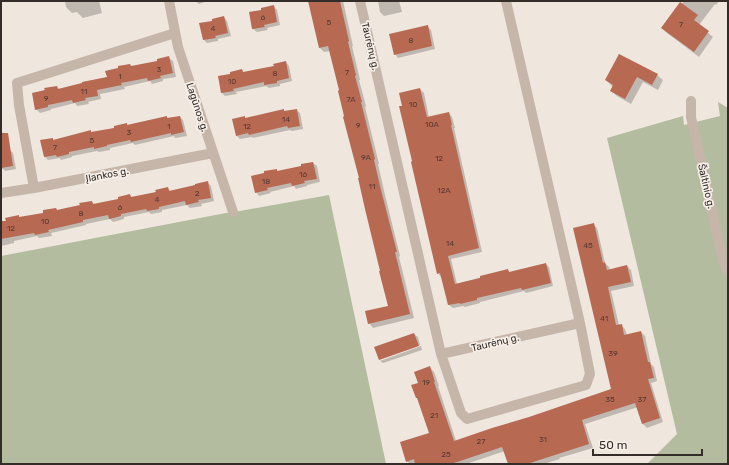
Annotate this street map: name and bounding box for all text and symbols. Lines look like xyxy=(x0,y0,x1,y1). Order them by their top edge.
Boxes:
house number: 6 xyxy=(261,13,266,22)
house number: 5 xyxy=(327,18,332,27)
house number: 7 xyxy=(679,20,683,29)
street label: Taurėnų g. xyxy=(359,21,381,71)
house number: 4 xyxy=(211,24,216,33)
house number: 8 xyxy=(408,36,414,45)
house number: 3 xyxy=(157,65,162,74)
house number: 7 xyxy=(345,68,349,77)
house number: 8 xyxy=(272,69,278,78)
house number: 1 xyxy=(118,72,122,81)
house number: 10 xyxy=(228,77,236,86)
street label: Lagūnos g. xyxy=(183,81,211,133)
house number: 11 xyxy=(81,87,87,96)
house number: 9 xyxy=(44,94,49,103)
house number: 7A xyxy=(346,95,356,104)
house number: 10 xyxy=(409,100,417,109)
house number: 14 xyxy=(282,115,290,124)
house number: 10A xyxy=(425,120,440,129)
house number: 9 xyxy=(356,121,361,130)
house number: 1 xyxy=(167,122,171,131)
house number: 12 xyxy=(243,122,251,131)
house number: 3 xyxy=(127,128,132,137)
house number: 5 xyxy=(90,136,95,145)
house number: 7 xyxy=(53,143,57,152)
house number: 9A xyxy=(361,153,372,162)
house number: 12 xyxy=(435,154,443,163)
street label: Šaltinio g. xyxy=(695,163,717,210)
street label: Įlankos g. xyxy=(85,165,130,185)
house number: 16 xyxy=(299,170,307,179)
house number: 18 xyxy=(262,177,270,186)
house number: 11 xyxy=(369,182,375,191)
house number: 12A xyxy=(437,186,451,195)
house number: 2 xyxy=(195,189,200,198)
house number: 4 xyxy=(155,195,160,204)
house number: 6 xyxy=(118,203,123,212)
house number: 8 xyxy=(78,209,84,218)
house number: 10 xyxy=(41,217,49,226)
house number: 12 xyxy=(7,224,15,233)
house number: 14 xyxy=(446,239,454,248)
house number: 45 xyxy=(583,241,593,250)
house number: 41 xyxy=(600,314,608,323)
street label: Taurėnų g. xyxy=(470,332,520,354)
house number: 39 xyxy=(608,349,618,358)
house number: 19 xyxy=(422,378,430,387)
house number: 35 xyxy=(605,395,615,404)
house number: 37 xyxy=(638,395,646,404)
house number: 21 xyxy=(430,411,438,420)
scale bar xyxy=(593,431,702,457)
house number: 31 xyxy=(539,435,547,444)
house number: 27 xyxy=(477,437,485,446)
text: 50 m xyxy=(599,438,627,452)
house number: 25 xyxy=(441,450,451,459)

